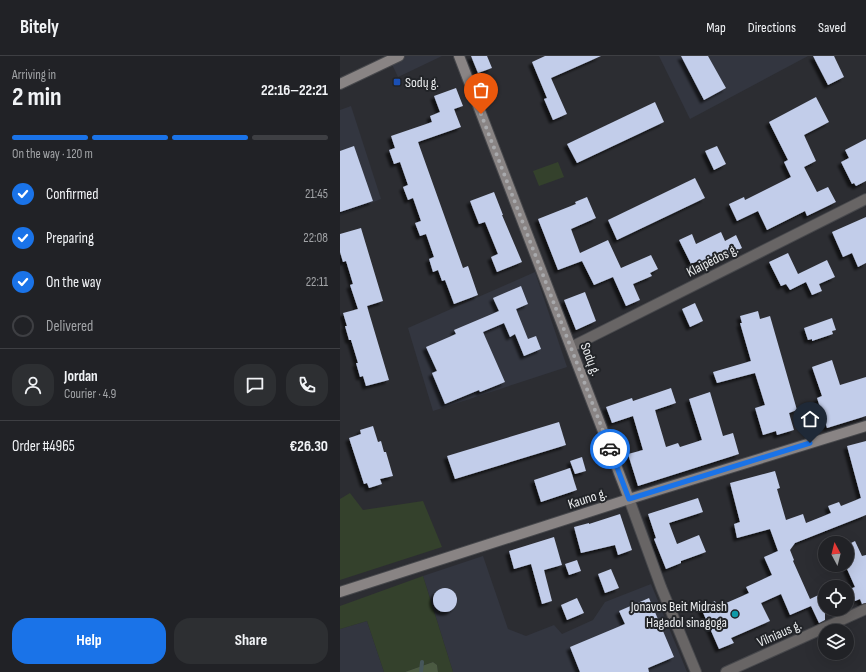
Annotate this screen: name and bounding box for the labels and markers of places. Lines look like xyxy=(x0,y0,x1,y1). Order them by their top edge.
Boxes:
pin xyxy=(464,73,498,114)
place label: Sodų g. xyxy=(405,74,439,91)
marker: Sodų g. xyxy=(392,77,402,87)
pin xyxy=(793,402,827,443)
place label: Jonavos Beit Midrash Hagadol sinagoga xyxy=(630,598,727,631)
marker: Jonavos Beit Midrash Hagadol sinagoga xyxy=(730,609,740,619)

